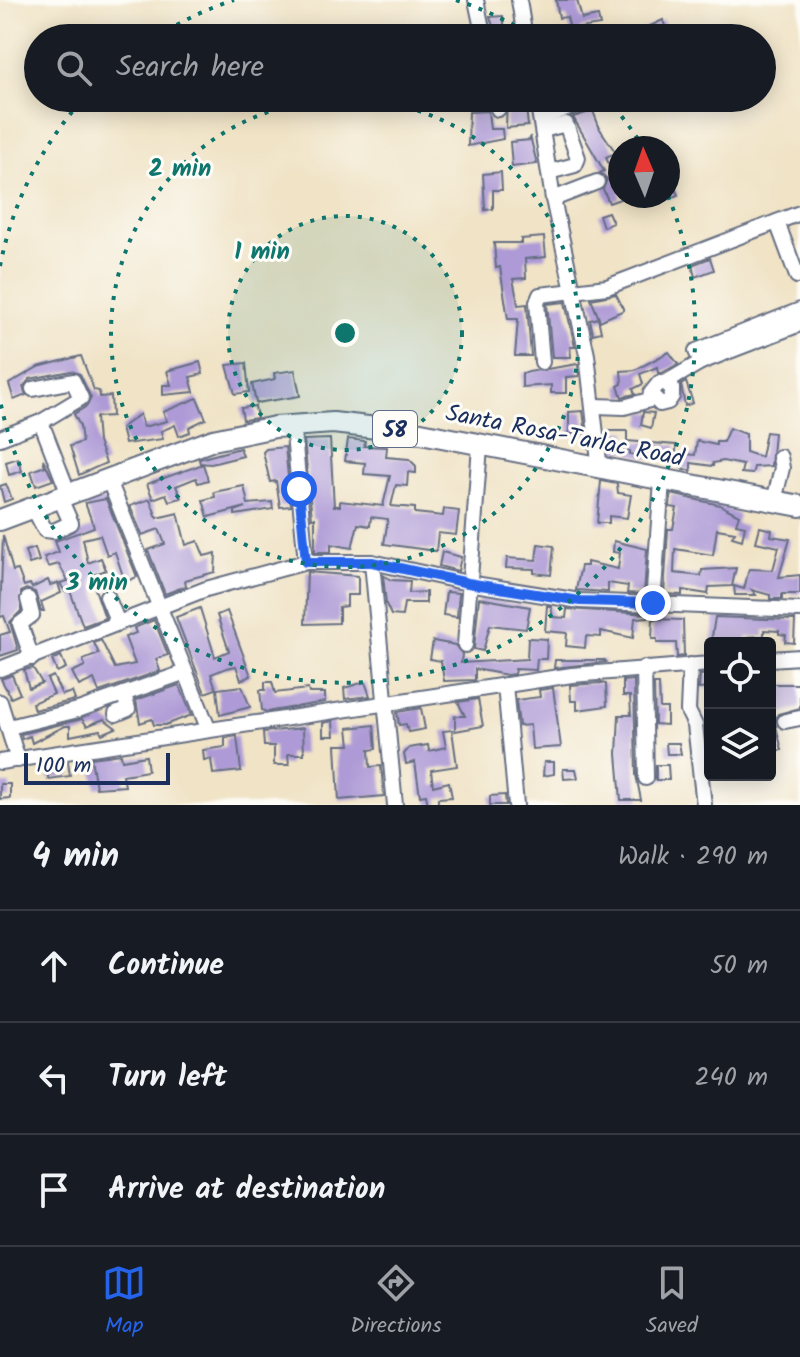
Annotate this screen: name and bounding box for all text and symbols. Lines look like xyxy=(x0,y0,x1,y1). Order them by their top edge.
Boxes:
search box xyxy=(24,24,776,112)
text: Search here xyxy=(116,44,264,92)
icon: search xyxy=(52,46,96,90)
north arrow xyxy=(608,136,680,208)
text: 2 min xyxy=(149,150,211,189)
text: 1 min xyxy=(234,233,290,272)
centre of rings xyxy=(331,319,359,347)
street label: Santa Rosa-Tarlac Road xyxy=(442,394,688,479)
road number: 58 xyxy=(373,411,417,447)
route start xyxy=(281,471,317,507)
text: 3 min xyxy=(65,564,128,603)
route end xyxy=(635,585,671,621)
map controls xyxy=(704,637,776,781)
button: locate xyxy=(704,637,776,709)
button: layers xyxy=(704,709,776,781)
scale bar xyxy=(24,749,170,785)
text: 100 m xyxy=(36,749,91,784)
text: 4 min xyxy=(32,830,119,884)
text: Walk · 290 m xyxy=(618,836,768,878)
text: Continue xyxy=(108,942,224,990)
icon: ahead xyxy=(32,944,76,988)
text: 50 m xyxy=(710,945,768,987)
text: Turn left xyxy=(108,1054,227,1102)
icon: left xyxy=(32,1056,76,1100)
text: 240 m xyxy=(694,1057,768,1099)
text: Arrive at destination xyxy=(108,1166,385,1214)
icon: arrive xyxy=(32,1168,76,1212)
tab: Map xyxy=(102,1261,146,1344)
tab: Directions xyxy=(350,1261,442,1344)
tab: Saved xyxy=(646,1261,698,1344)

